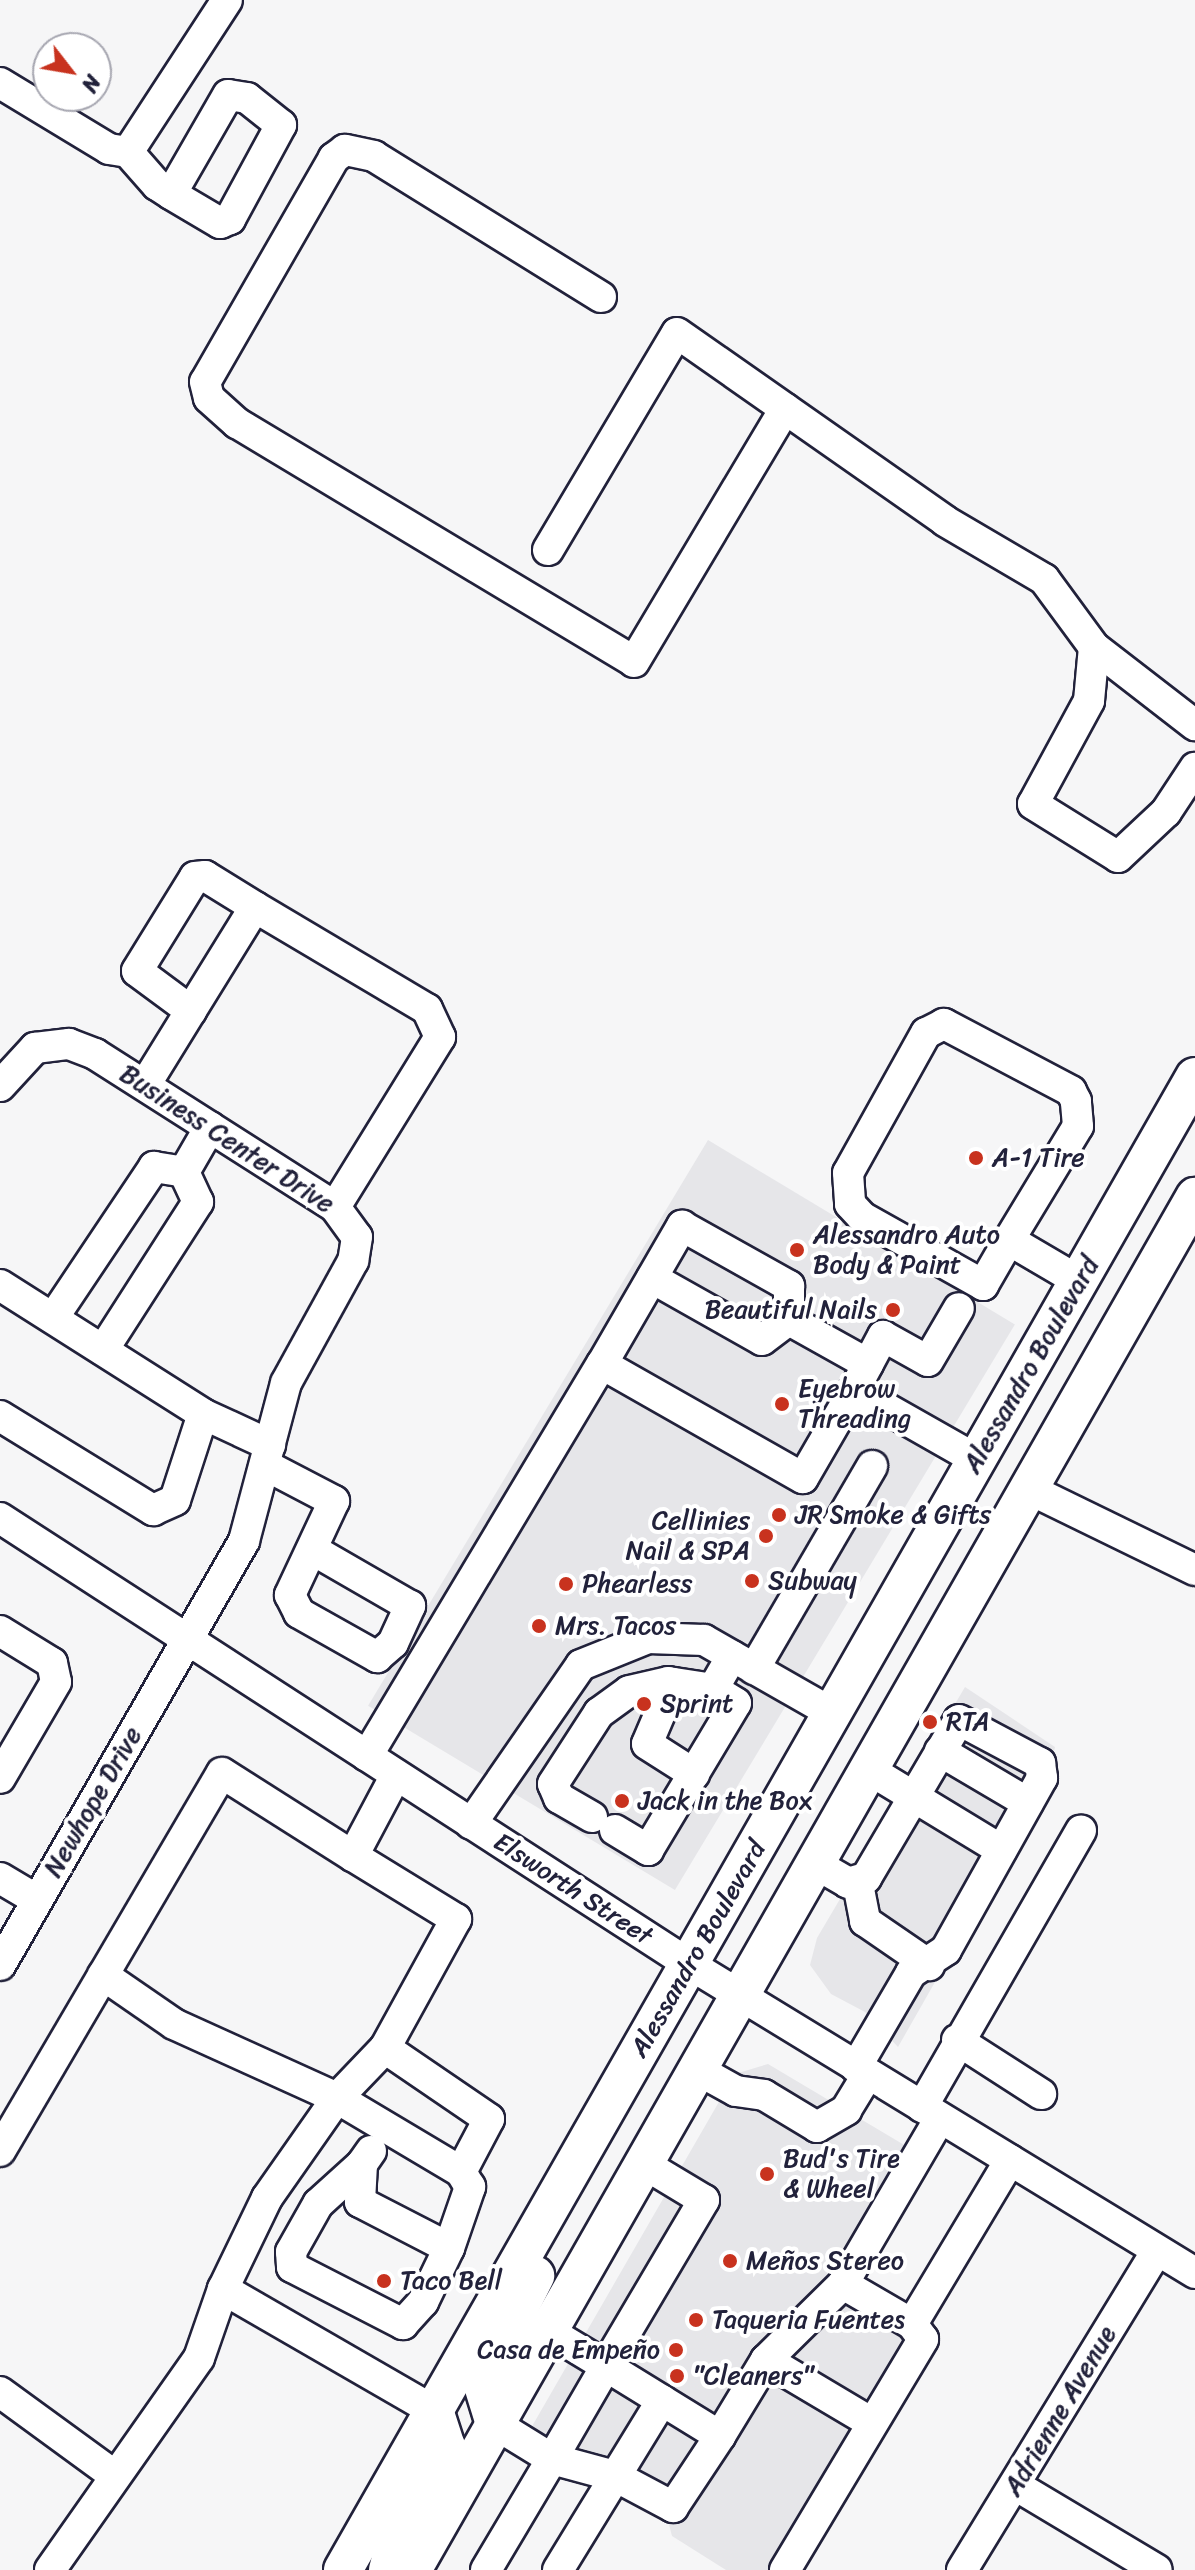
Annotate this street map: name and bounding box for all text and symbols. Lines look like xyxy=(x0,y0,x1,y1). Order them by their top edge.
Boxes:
north arrow xyxy=(32,32,112,112)
text: N xyxy=(71,67,112,100)
street label: Business Center Drive xyxy=(114,1058,340,1220)
place label: A-1 Tire xyxy=(992,1142,1085,1174)
marker: A-1 Tire xyxy=(967,1149,985,1167)
place label: Alessandro Auto Body & Paint xyxy=(813,1219,1000,1280)
marker: Alessandro Auto Body & Paint xyxy=(788,1241,806,1259)
street label: Alessandro Boulevard xyxy=(956,1251,1106,1479)
place label: Beautiful Nails xyxy=(705,1294,877,1326)
marker: Beautiful Nails xyxy=(884,1301,902,1319)
place label: Eyebrow Threading xyxy=(798,1373,911,1434)
marker: Eyebrow Threading xyxy=(773,1395,791,1413)
place label: JR Smoke & Gifts xyxy=(795,1499,994,1531)
place label: Cellinies Nail & SPA xyxy=(626,1505,750,1566)
marker: JR Smoke & Gifts xyxy=(770,1506,788,1524)
marker: Cellinies Nail & SPA xyxy=(757,1527,775,1545)
place label: Subway xyxy=(768,1565,857,1597)
place label: Phearless xyxy=(582,1568,692,1600)
marker: Subway xyxy=(743,1572,761,1590)
marker: Phearless xyxy=(557,1575,575,1593)
place label: Mrs. Tacos xyxy=(555,1610,677,1642)
marker: Mrs. Tacos xyxy=(530,1617,548,1635)
place label: Sprint xyxy=(660,1688,733,1720)
marker: Sprint xyxy=(635,1695,653,1713)
place label: RTA xyxy=(946,1706,990,1738)
marker: RTA xyxy=(921,1713,939,1731)
street label: Newhope Drive xyxy=(37,1721,149,1883)
place label: Jack in the Box xyxy=(638,1785,813,1817)
marker: Jack in the Box xyxy=(613,1792,631,1810)
street label: Elsworth Street xyxy=(488,1826,658,1952)
street label: Alessandro Boulevard xyxy=(623,1835,773,2063)
place label: Bud's Tire & Wheel xyxy=(783,2143,901,2204)
marker: Bud's Tire & Wheel xyxy=(758,2165,776,2183)
place label: Meños Stereo xyxy=(746,2245,904,2277)
marker: Meños Stereo xyxy=(721,2252,739,2270)
place label: Taco Bell xyxy=(400,2265,503,2297)
marker: Taco Bell xyxy=(375,2272,393,2290)
place label: Taqueria Fuentes xyxy=(712,2304,904,2336)
marker: Taqueria Fuentes xyxy=(687,2311,705,2329)
street label: Adrienne Avenue xyxy=(997,2321,1123,2501)
place label: Casa de Empeño xyxy=(476,2334,660,2366)
marker: Casa de Empeño xyxy=(667,2341,685,2359)
place label: "Cleaners" xyxy=(693,2360,814,2392)
marker: "Cleaners" xyxy=(668,2367,686,2385)

